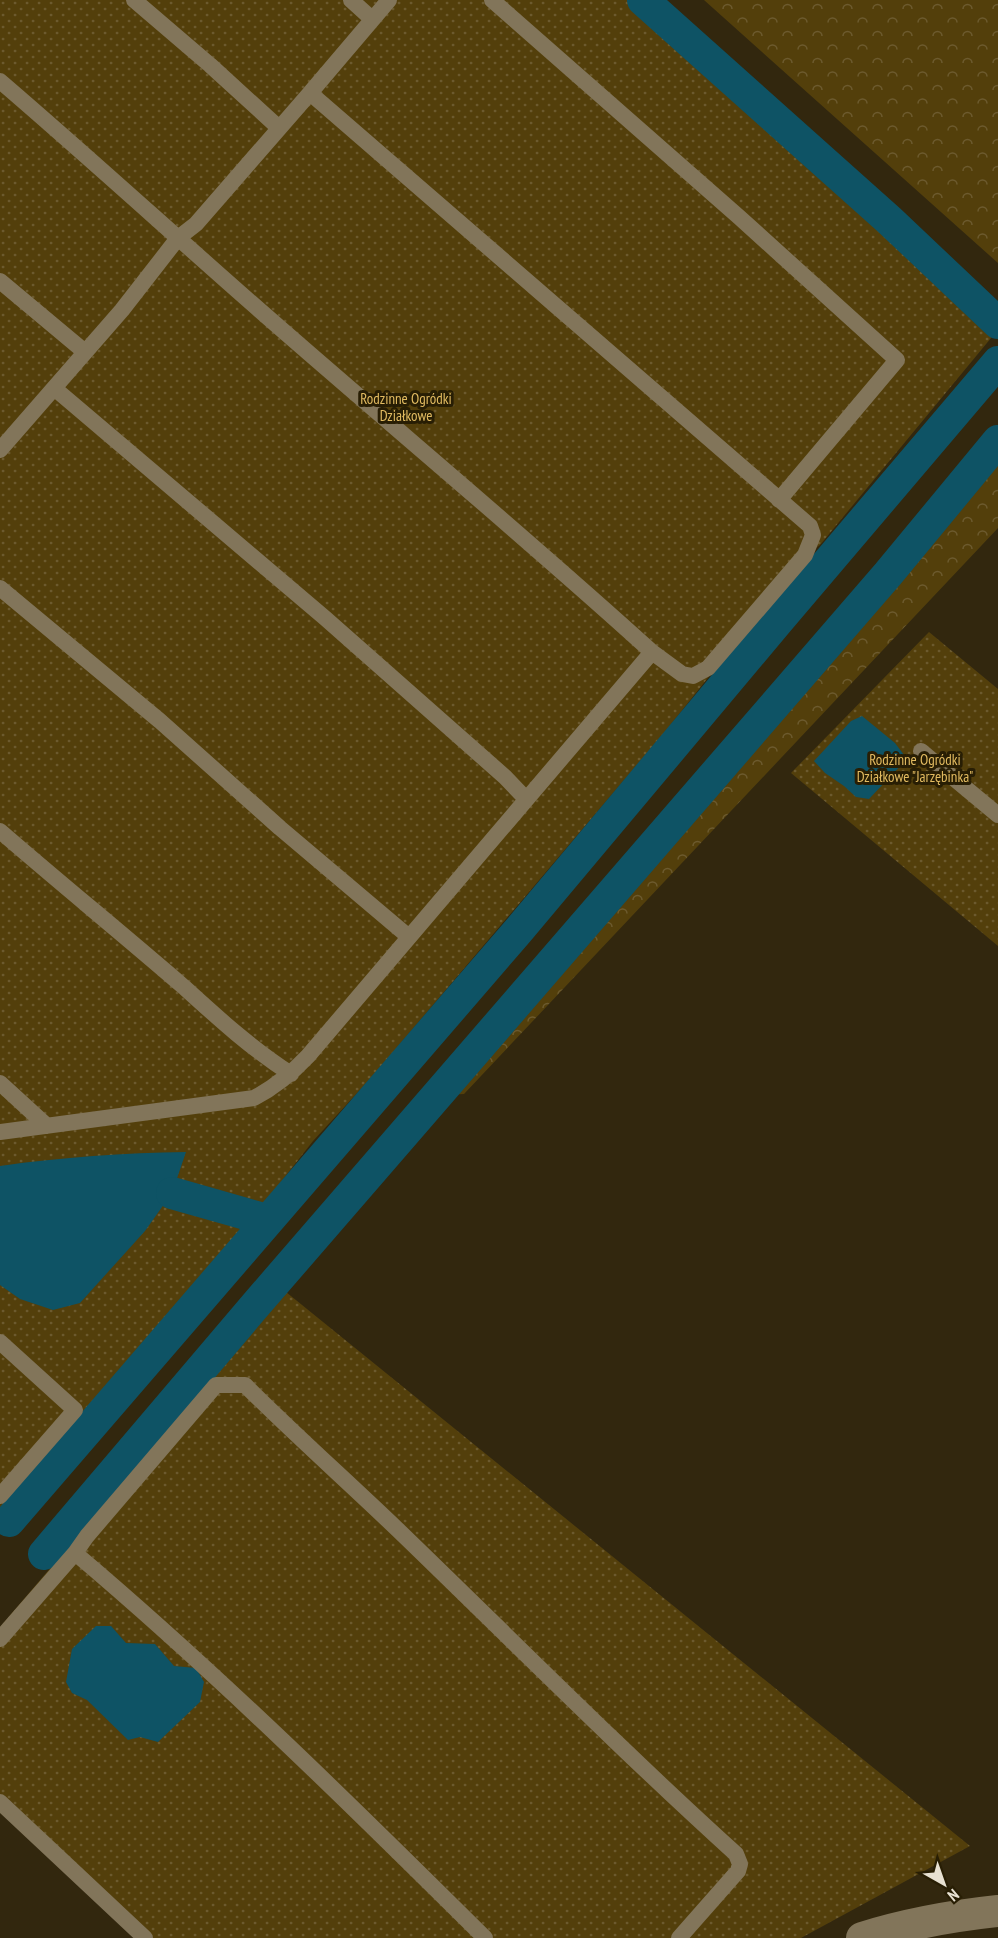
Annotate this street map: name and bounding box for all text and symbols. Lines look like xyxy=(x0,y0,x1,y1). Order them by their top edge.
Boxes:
park label: Rodzinne Ogródki Działkowe xyxy=(360,389,452,425)
park label: Rodzinne Ogródki Działkowe "Jarzębinka" xyxy=(857,750,973,786)
north arrow xyxy=(914,1854,974,1914)
text: N xyxy=(944,1885,963,1906)

